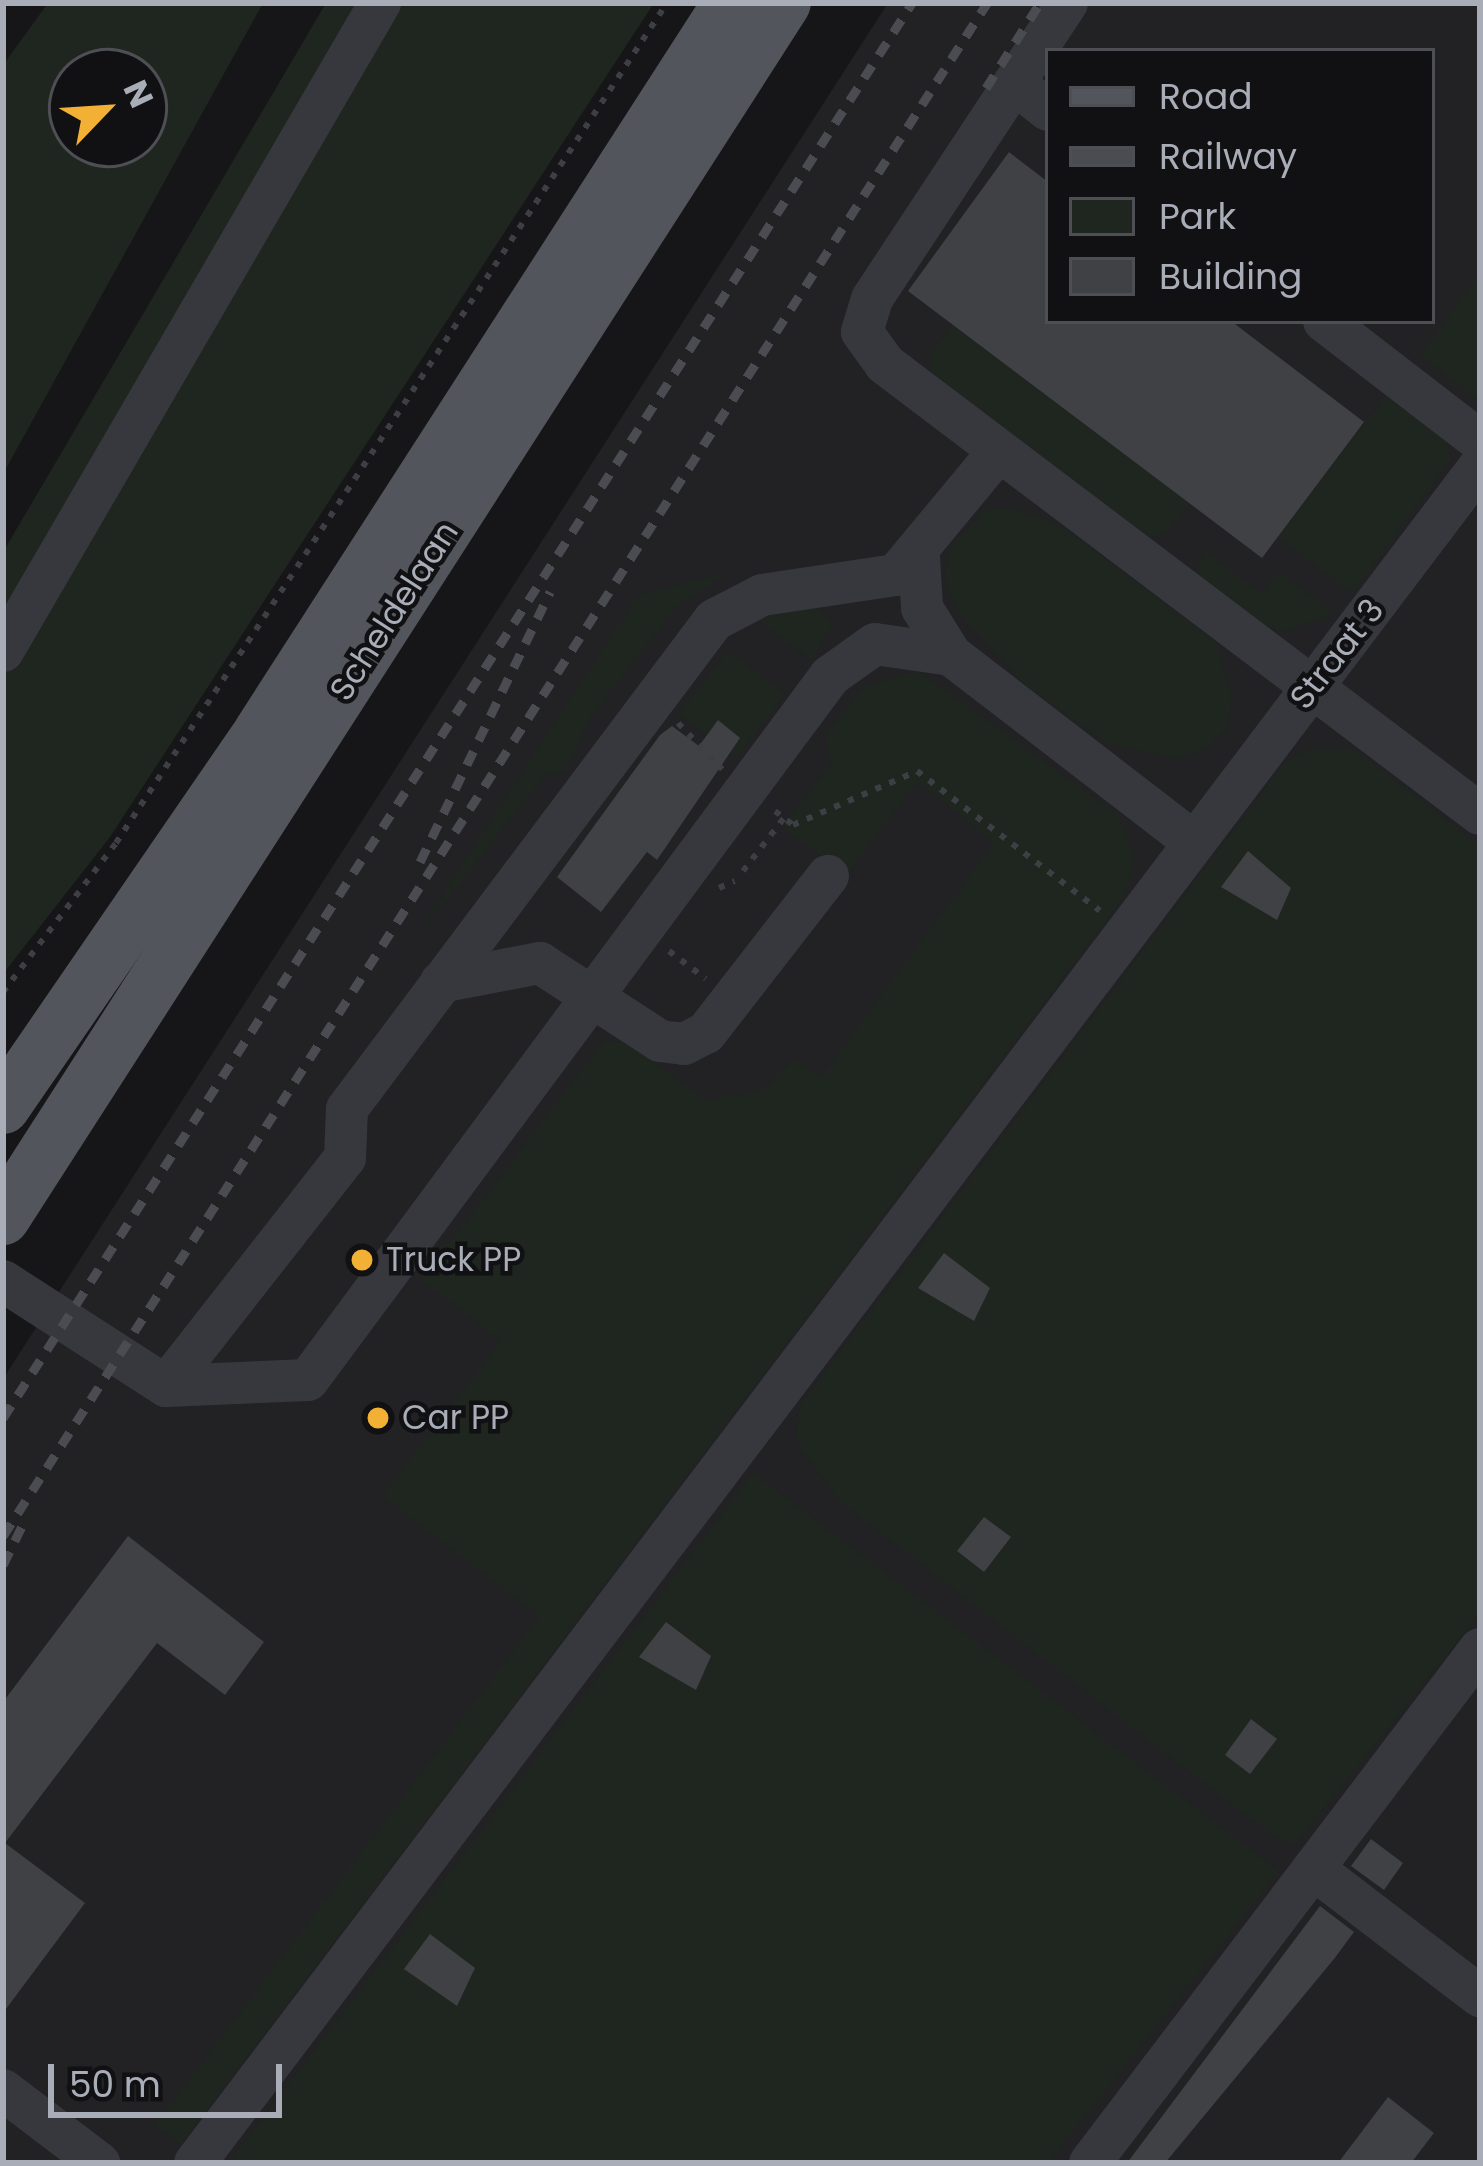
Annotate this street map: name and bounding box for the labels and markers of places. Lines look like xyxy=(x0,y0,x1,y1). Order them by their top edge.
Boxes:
place label: Truck PP xyxy=(386,1240,521,1280)
marker: Truck PP xyxy=(349,1247,375,1273)
place label: Car PP xyxy=(402,1398,509,1438)
marker: Car PP xyxy=(365,1405,391,1431)

